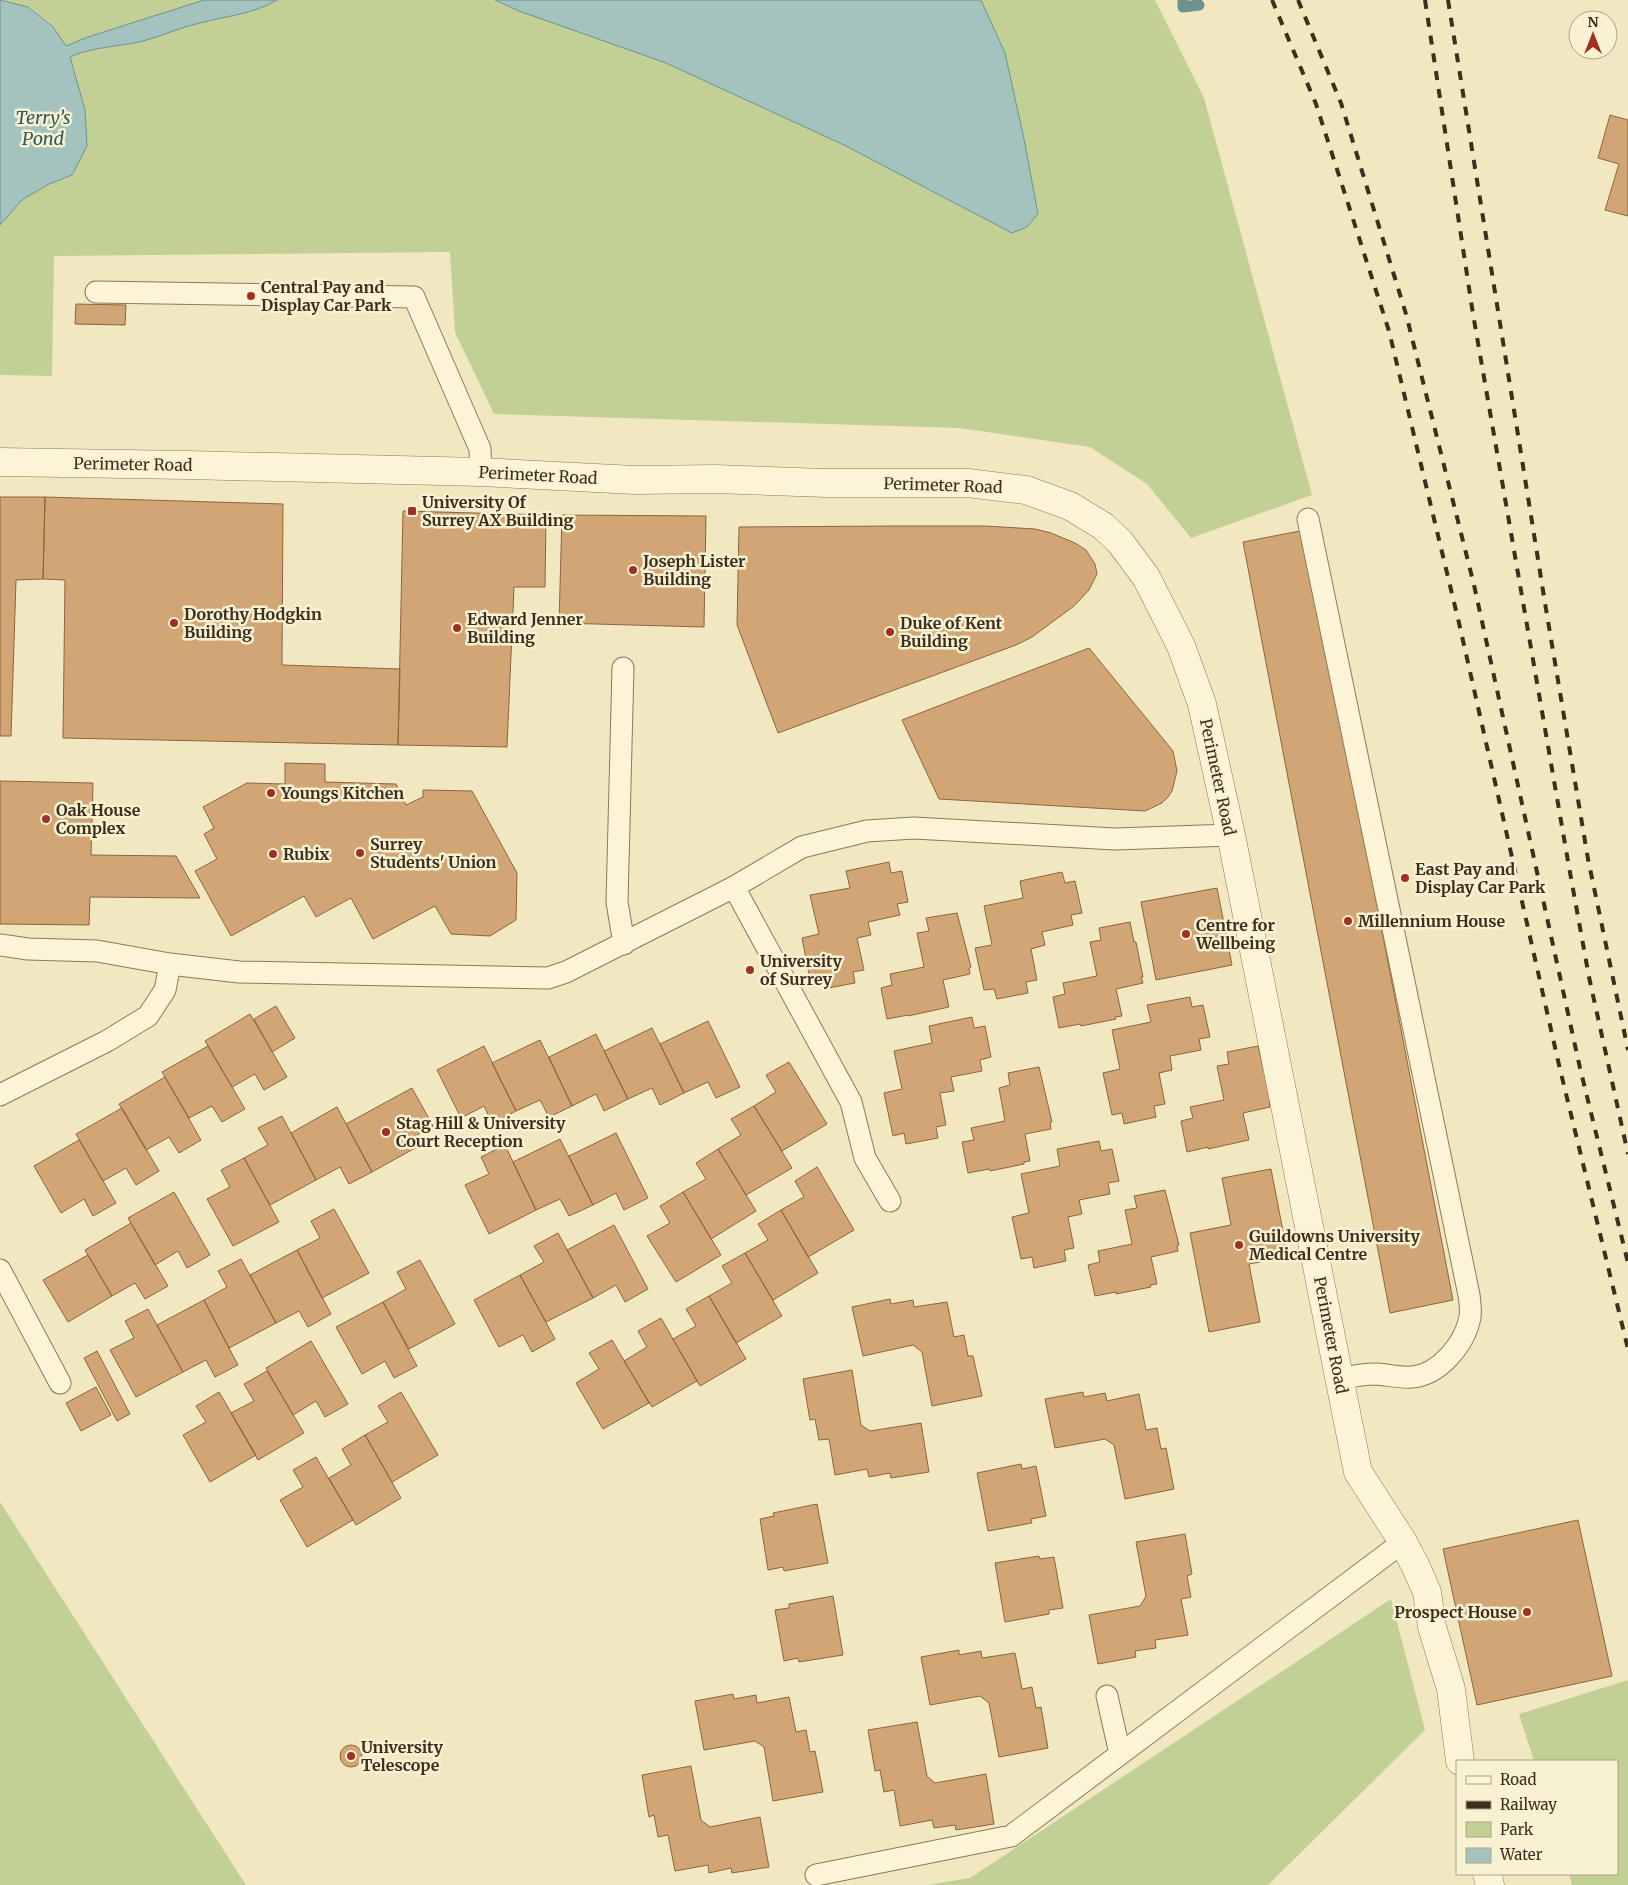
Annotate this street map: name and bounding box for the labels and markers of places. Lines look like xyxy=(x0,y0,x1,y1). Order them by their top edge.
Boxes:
place label: Central Pay and Display Car Park xyxy=(261,277,392,315)
marker: Central Pay and Display Car Park xyxy=(245,290,257,302)
place label: University Of Surrey AX Building xyxy=(422,492,573,530)
marker: University Of Surrey AX Building xyxy=(406,505,418,517)
place label: Joseph Lister Building xyxy=(642,551,746,589)
marker: Joseph Lister Building xyxy=(627,564,639,576)
place label: Dorothy Hodgkin Building xyxy=(184,604,322,642)
place label: Edward Jenner Building xyxy=(467,609,583,647)
place label: Duke of Kent Building xyxy=(900,613,1003,651)
marker: Dorothy Hodgkin Building xyxy=(168,617,180,629)
marker: Edward Jenner Building xyxy=(451,622,463,634)
marker: Duke of Kent Building xyxy=(884,626,896,638)
place label: Youngs Kitchen xyxy=(280,783,404,803)
marker: Youngs Kitchen xyxy=(265,787,277,799)
place label: Oak House Complex xyxy=(56,800,141,838)
marker: Oak House Complex xyxy=(40,813,52,825)
place label: Surrey Students' Union xyxy=(370,834,497,872)
place label: Rubix xyxy=(283,844,330,864)
marker: Surrey Students' Union xyxy=(354,847,366,859)
marker: Rubix xyxy=(267,848,279,860)
place label: East Pay and Display Car Park xyxy=(1415,859,1546,897)
marker: East Pay and Display Car Park xyxy=(1399,872,1411,884)
place label: Millennium House xyxy=(1358,911,1506,931)
place label: Centre for Wellbeing xyxy=(1195,915,1275,953)
marker: Millennium House xyxy=(1342,915,1354,927)
marker: Centre for Wellbeing xyxy=(1180,928,1192,940)
place label: University of Surrey xyxy=(760,951,843,989)
marker: University of Surrey xyxy=(744,964,756,976)
place label: Stag Hill & University Court Reception xyxy=(396,1113,566,1151)
marker: Stag Hill & University Court Reception xyxy=(380,1126,392,1138)
place label: Guildowns University Medical Centre xyxy=(1249,1226,1420,1264)
marker: Guildowns University Medical Centre xyxy=(1233,1239,1245,1251)
place label: Prospect House xyxy=(1394,1602,1517,1622)
marker: Prospect House xyxy=(1521,1606,1533,1618)
place label: University Telescope xyxy=(361,1737,444,1775)
marker: University Telescope xyxy=(345,1750,357,1762)

